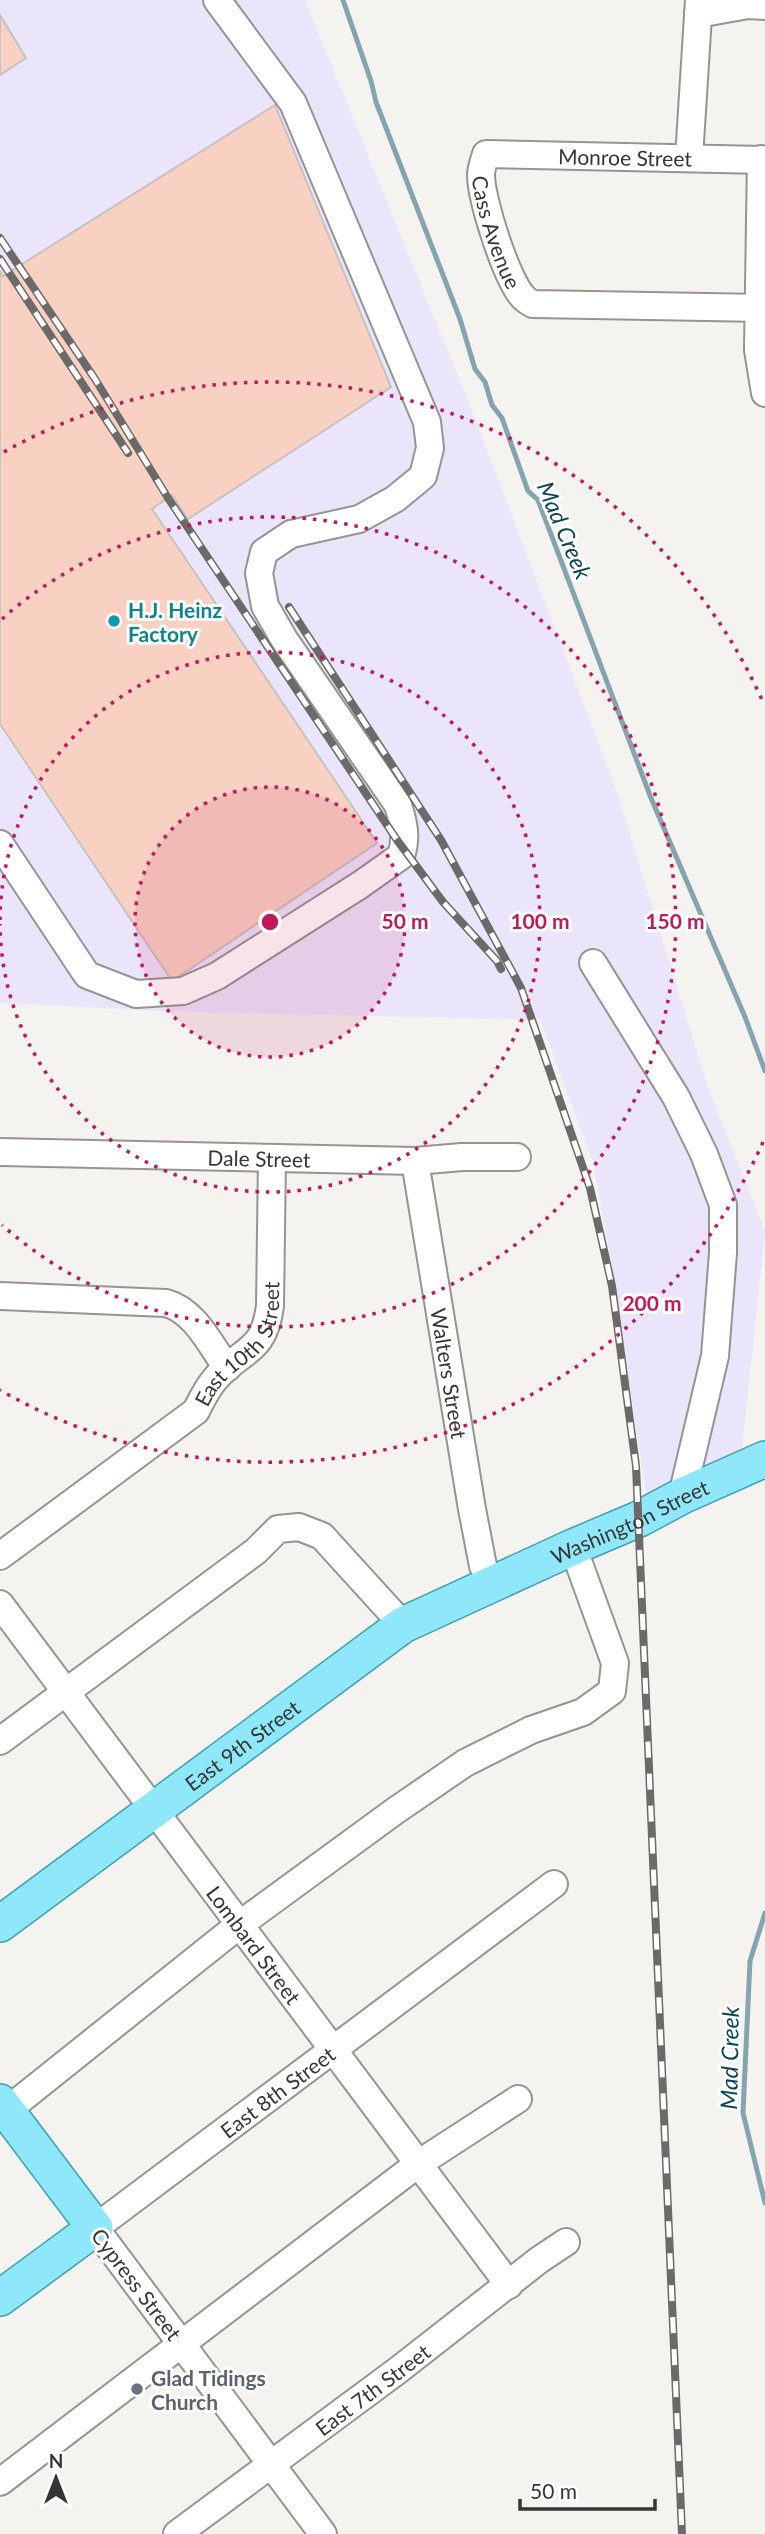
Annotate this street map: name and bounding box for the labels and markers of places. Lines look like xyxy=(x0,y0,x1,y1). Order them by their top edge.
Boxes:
place label: H.J. Heinz Factory xyxy=(128,597,222,646)
marker: H.J. Heinz Factory xyxy=(106,613,122,629)
centre of rings xyxy=(258,910,282,934)
place label: Glad Tidings Church xyxy=(151,2365,266,2414)
marker: Glad Tidings Church xyxy=(129,2381,145,2397)

